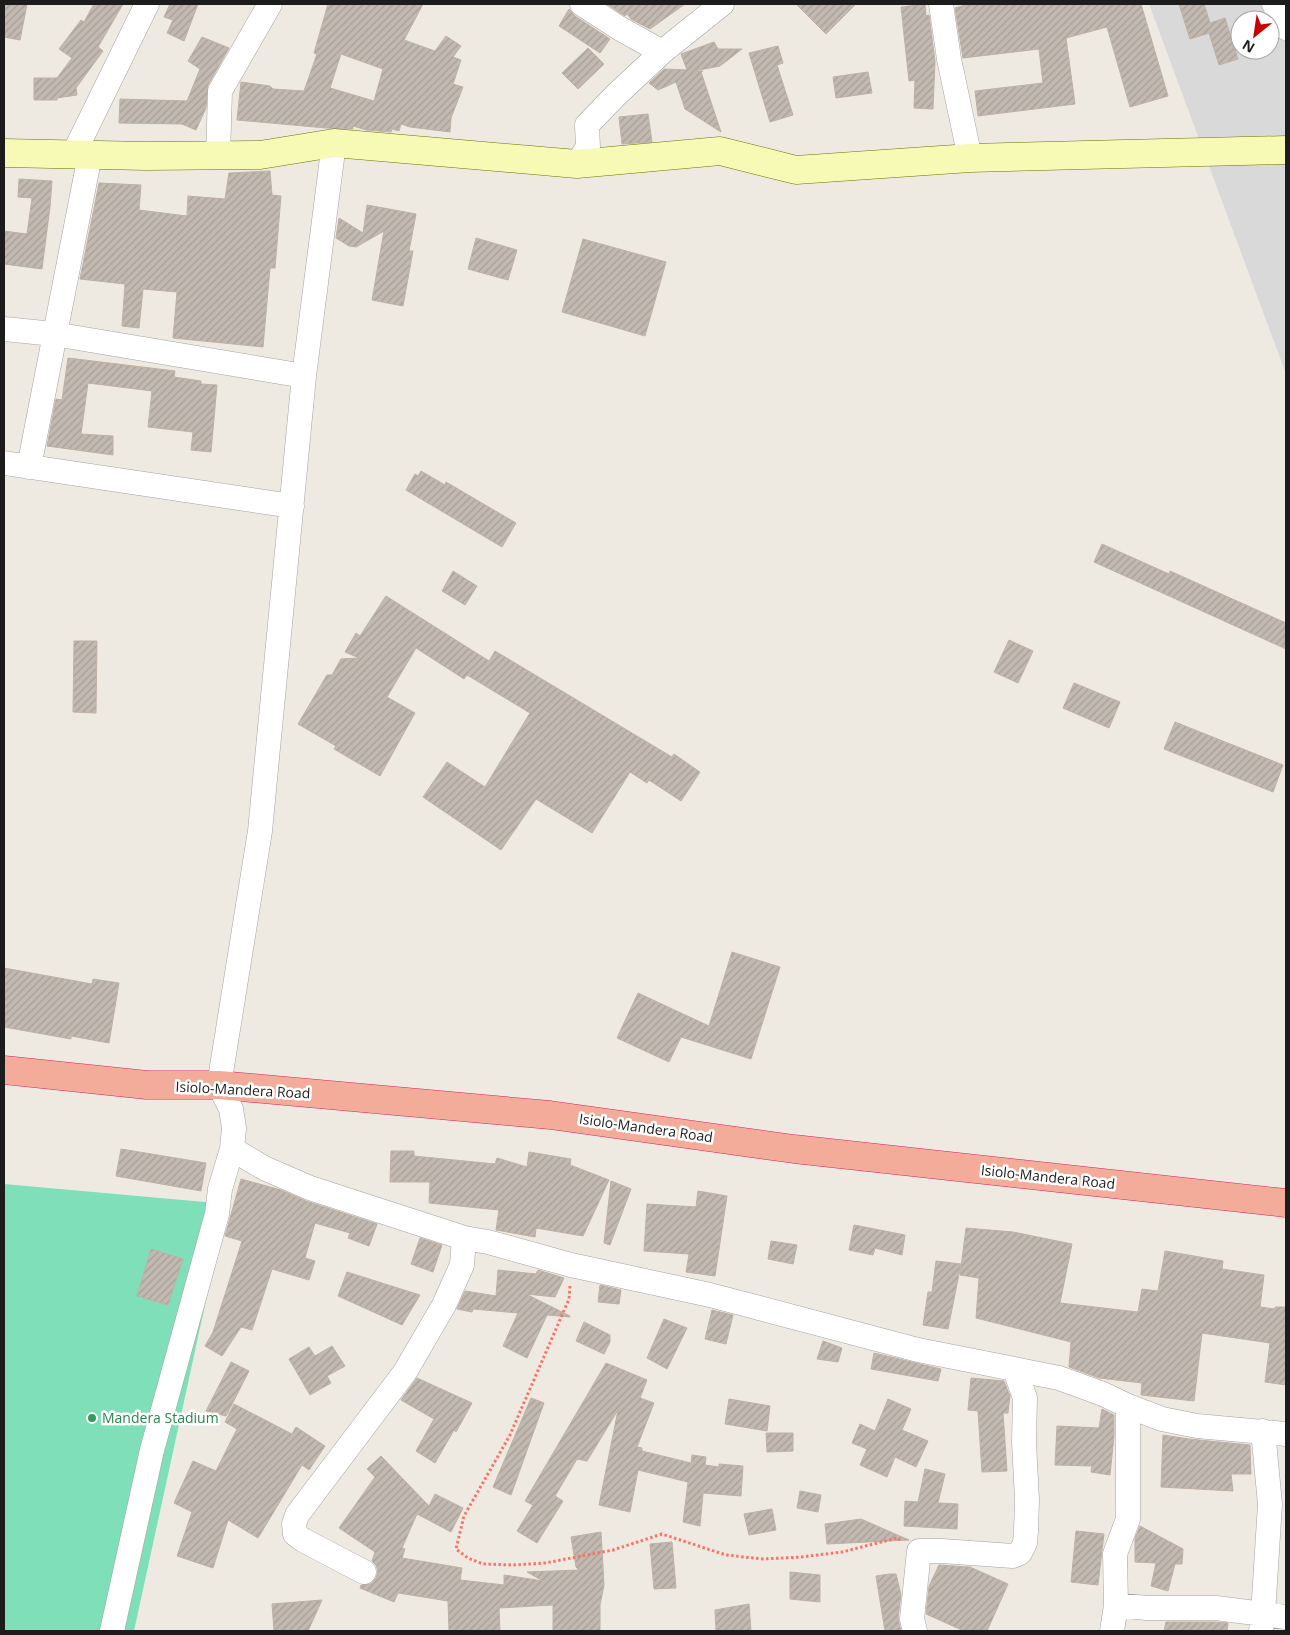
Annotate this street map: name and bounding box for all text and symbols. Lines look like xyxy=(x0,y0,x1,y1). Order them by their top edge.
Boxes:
north arrow xyxy=(1230,10,1280,60)
text: N xyxy=(1239,36,1258,58)
street label: Isiolo-Mandera Road xyxy=(175,1076,311,1103)
street label: Isiolo-Mandera Road xyxy=(578,1109,714,1146)
street label: Isiolo-Mandera Road xyxy=(980,1160,1116,1193)
place label: Mandera Stadium xyxy=(102,1408,219,1427)
marker: Mandera Stadium xyxy=(86,1412,98,1424)

